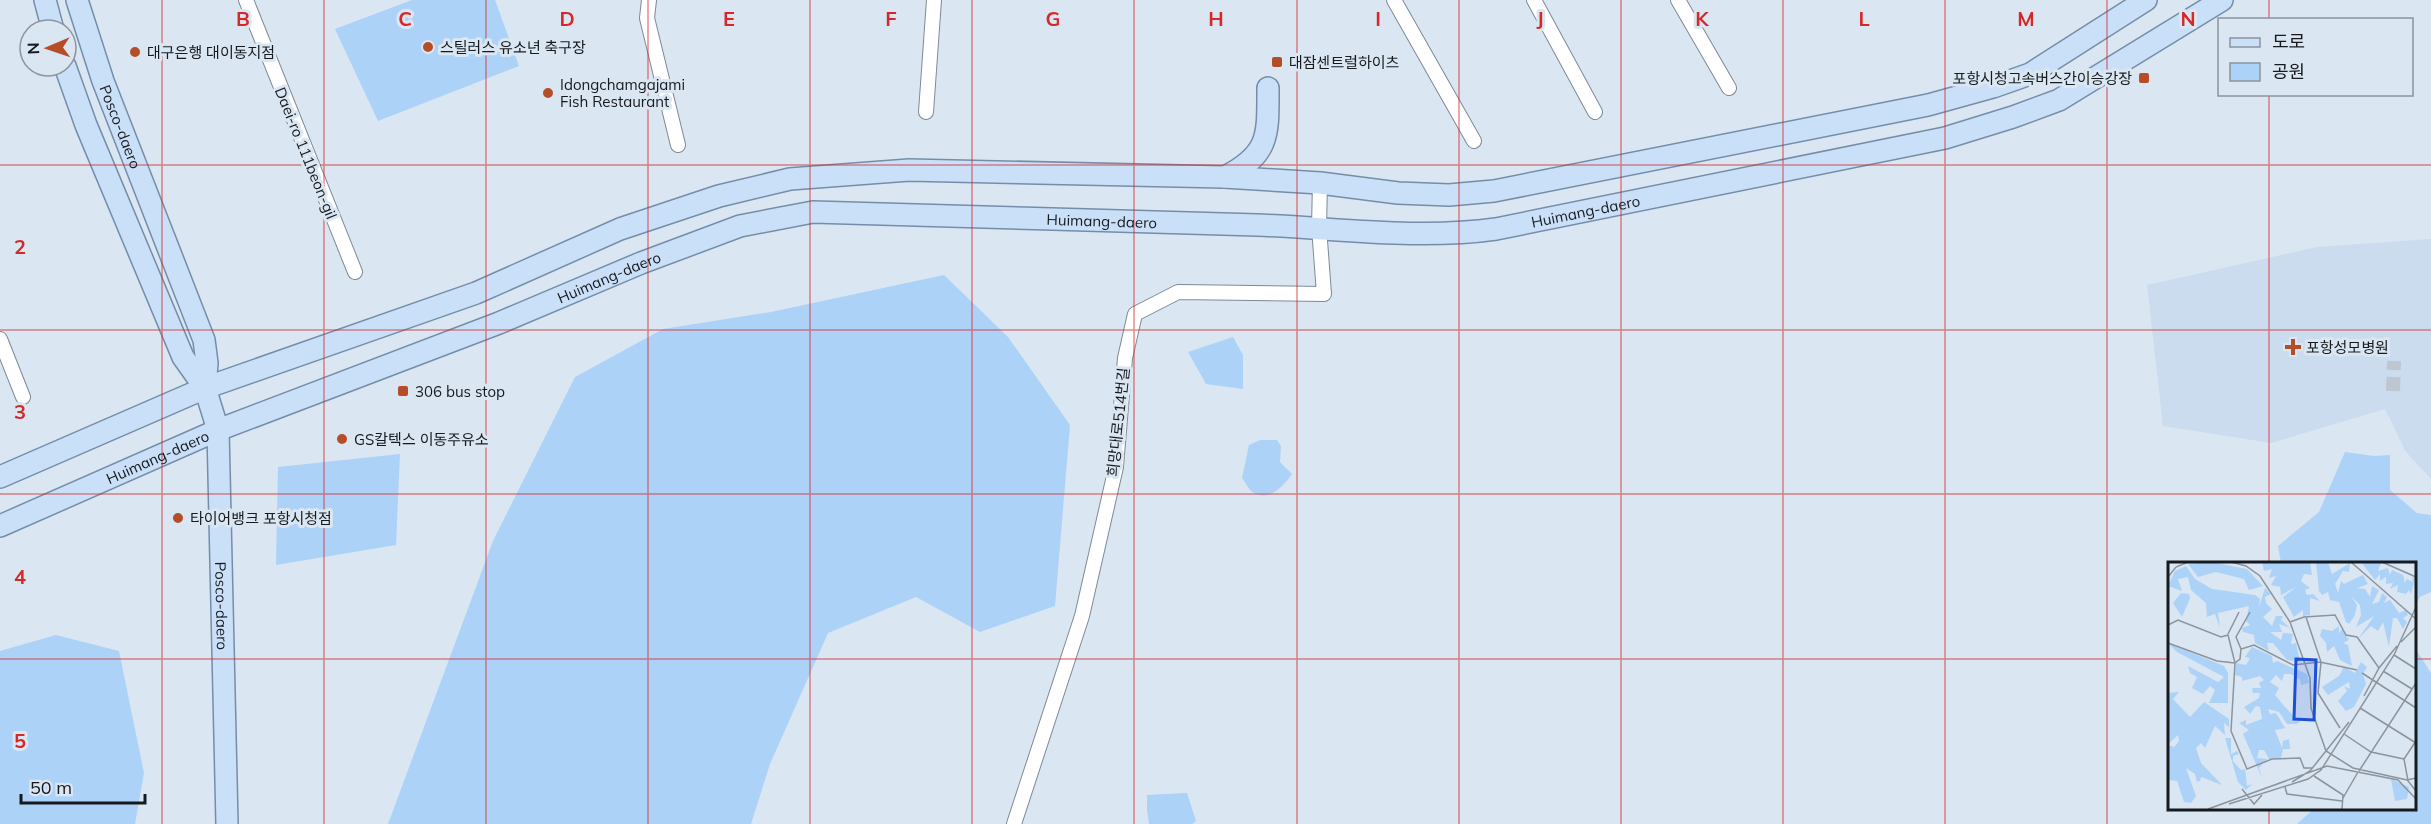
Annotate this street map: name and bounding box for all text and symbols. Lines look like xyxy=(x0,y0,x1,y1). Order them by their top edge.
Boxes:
text: B xyxy=(236,6,250,31)
text: C xyxy=(398,6,412,31)
text: D xyxy=(559,6,575,31)
text: E xyxy=(723,6,735,31)
text: F xyxy=(885,6,897,31)
text: G xyxy=(1046,6,1060,31)
text: H xyxy=(1208,6,1224,31)
text: I xyxy=(1375,6,1381,31)
text: J xyxy=(1536,6,1544,31)
text: K xyxy=(1695,6,1709,31)
text: L xyxy=(1858,6,1870,31)
text: M xyxy=(2017,6,2035,31)
text: N xyxy=(2180,6,2196,31)
north arrow xyxy=(18,18,78,78)
legend xyxy=(2218,18,2413,96)
text: 도로 xyxy=(2272,30,2305,53)
place label: 스틸러스 유소년 축구장 xyxy=(440,38,586,57)
marker: 스틸러스 유소년 축구장 xyxy=(421,40,435,54)
text: N xyxy=(23,42,43,55)
place label: 대구은행 대이동지점 xyxy=(147,43,275,62)
marker: 대구은행 대이동지점 xyxy=(128,45,142,59)
place label: 대잠센트럴하이츠 xyxy=(1289,53,1400,72)
marker: 대잠센트럴하이츠 xyxy=(1270,55,1284,69)
text: 공원 xyxy=(2272,60,2305,83)
place label: 포항시청고속버스간이승강장 xyxy=(1953,69,2132,88)
marker: 포항시청고속버스간이승강장 xyxy=(2137,71,2151,85)
place label: Idongchamgajami Fish Restaurant xyxy=(560,75,685,111)
street label: Posco-daero xyxy=(96,82,146,171)
street label: Daei-ro 111beon-gil xyxy=(271,84,341,222)
marker: Idongchamgajami Fish Restaurant xyxy=(541,86,555,100)
street label: Huimang-daero xyxy=(1529,191,1642,231)
street label: Huimang-daero xyxy=(1046,209,1157,232)
text: 2 xyxy=(14,234,26,259)
street label: Huimang-daero xyxy=(554,247,663,307)
marker: 포항성모병원 xyxy=(2284,338,2302,356)
place label: 포항성모병원 xyxy=(2306,338,2389,357)
street label: 희망대로514번길 xyxy=(1103,366,1133,478)
place label: 306 bus stop xyxy=(415,382,505,401)
marker: 306 bus stop xyxy=(396,384,410,398)
text: 3 xyxy=(14,399,26,424)
street label: Huimang-daero xyxy=(103,426,212,488)
place label: GS칼텍스 이동주유소 xyxy=(354,430,489,449)
marker: GS칼텍스 이동주유소 xyxy=(335,432,349,446)
place label: 타이어뱅크 포항시청점 xyxy=(190,509,332,528)
marker: 타이어뱅크 포항시청점 xyxy=(171,511,185,525)
street label: Posco-daero xyxy=(212,562,233,650)
inset map xyxy=(2168,562,2416,809)
text: 4 xyxy=(14,564,26,589)
text: 5 xyxy=(14,728,26,753)
scale bar xyxy=(21,767,146,805)
text: 50 m xyxy=(30,776,72,799)

